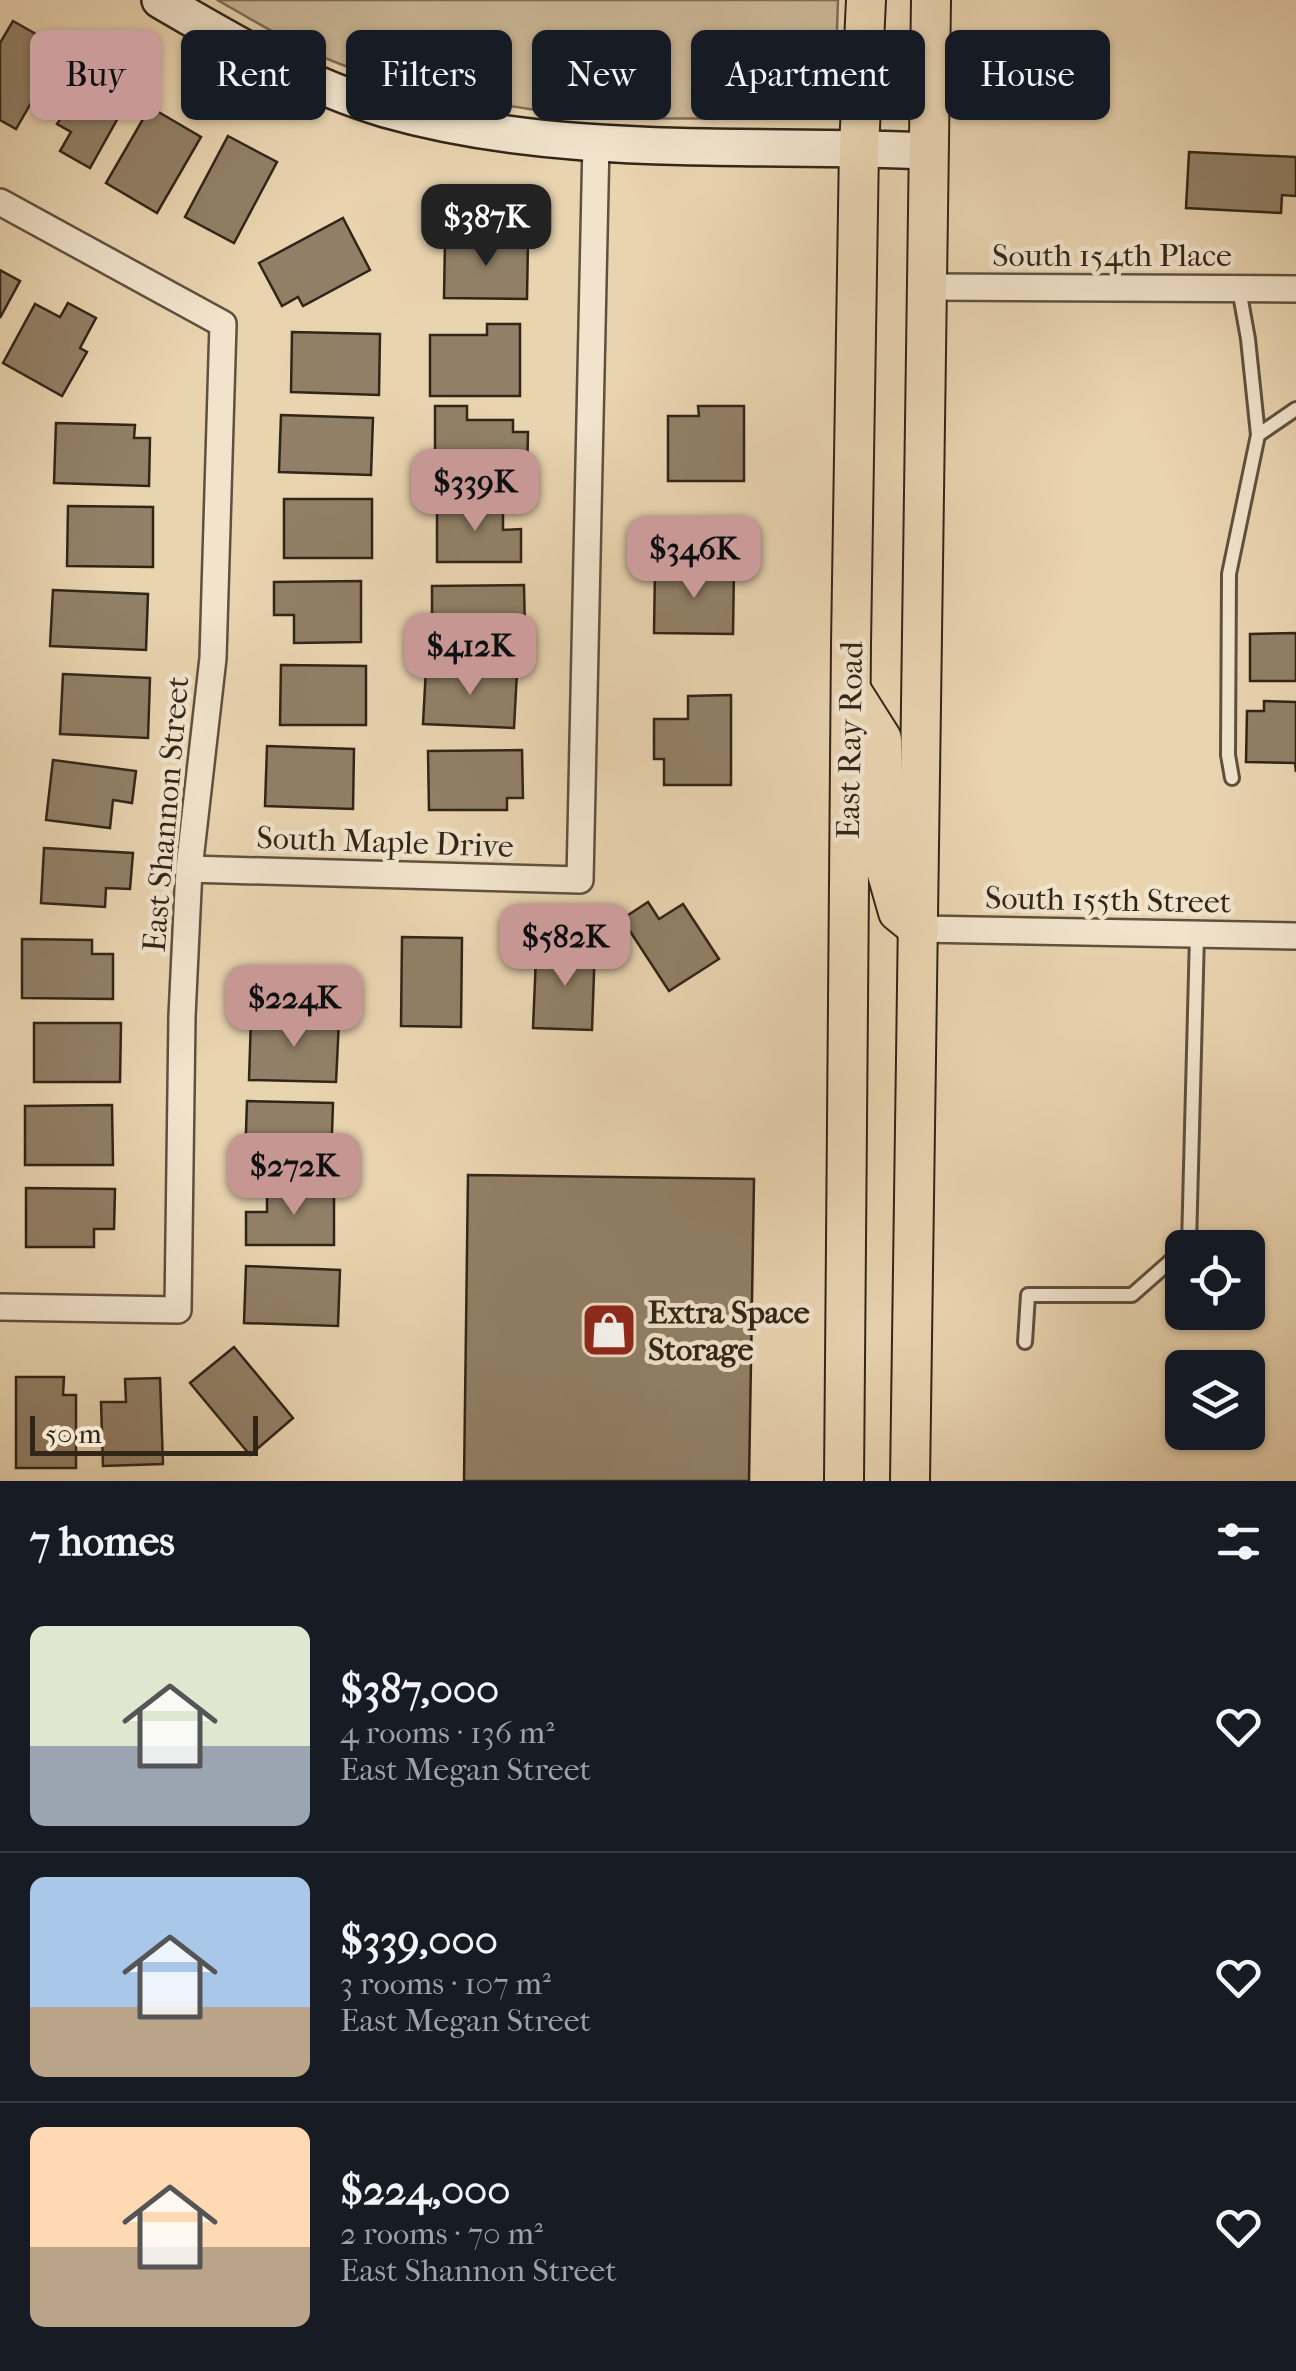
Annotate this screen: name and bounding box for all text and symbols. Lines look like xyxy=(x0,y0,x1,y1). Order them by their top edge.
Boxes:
chip: Buy xyxy=(30,30,161,120)
chip: Rent xyxy=(181,30,326,120)
chip: Filters xyxy=(346,30,512,120)
chip: New xyxy=(532,30,671,120)
chip: Apartment xyxy=(691,30,925,120)
chip: House xyxy=(945,30,1110,120)
pin: $387K xyxy=(416,184,556,269)
text: $387K xyxy=(443,198,529,235)
street label: South 154th Place xyxy=(992,237,1232,274)
pin: $339K xyxy=(405,449,545,534)
text: $339K xyxy=(433,463,517,500)
pin: $346K xyxy=(624,516,764,601)
text: $346K xyxy=(649,530,739,567)
pin: $412K xyxy=(400,613,540,698)
text: $412K xyxy=(426,627,514,664)
street label: East Ray Road xyxy=(830,640,870,839)
street label: East Shannon Street xyxy=(136,674,197,953)
street label: South Maple Drive xyxy=(256,819,514,865)
street label: South 155th Street xyxy=(985,879,1232,921)
pin: $582K xyxy=(495,904,635,989)
text: $582K xyxy=(521,918,609,955)
pin: $224K xyxy=(224,965,364,1050)
text: $224K xyxy=(248,979,340,1016)
pin: $272K xyxy=(224,1133,364,1218)
text: $272K xyxy=(249,1147,339,1184)
map controls xyxy=(1165,1230,1265,1450)
button: locate xyxy=(1165,1230,1265,1330)
place label: Extra Space Storage xyxy=(648,1294,810,1368)
shop icon: Extra Space Storage xyxy=(579,1300,639,1360)
button: layers xyxy=(1165,1350,1265,1450)
scale bar xyxy=(30,1411,258,1456)
text: 50 m xyxy=(45,1417,102,1450)
icon: filters xyxy=(1211,1514,1266,1569)
text: 7 homes xyxy=(30,1517,175,1566)
text: $387,000 xyxy=(340,1665,499,1714)
icon: home xyxy=(110,1666,230,1786)
icon: heart xyxy=(1211,1699,1266,1754)
text: 4 rooms · 136 m² xyxy=(340,1714,554,1751)
text: East Megan Street xyxy=(340,1751,591,1788)
text: $339,000 xyxy=(340,1916,498,1965)
icon: home xyxy=(110,1917,230,2037)
icon: heart xyxy=(1211,1950,1266,2005)
text: 3 rooms · 107 m² xyxy=(340,1965,551,2002)
text: East Megan Street xyxy=(340,2002,591,2039)
text: $224,000 xyxy=(340,2166,510,2215)
icon: home xyxy=(110,2167,230,2287)
icon: heart xyxy=(1211,2200,1266,2255)
text: 2 rooms · 70 m² xyxy=(340,2215,543,2252)
text: East Shannon Street xyxy=(340,2252,617,2289)

